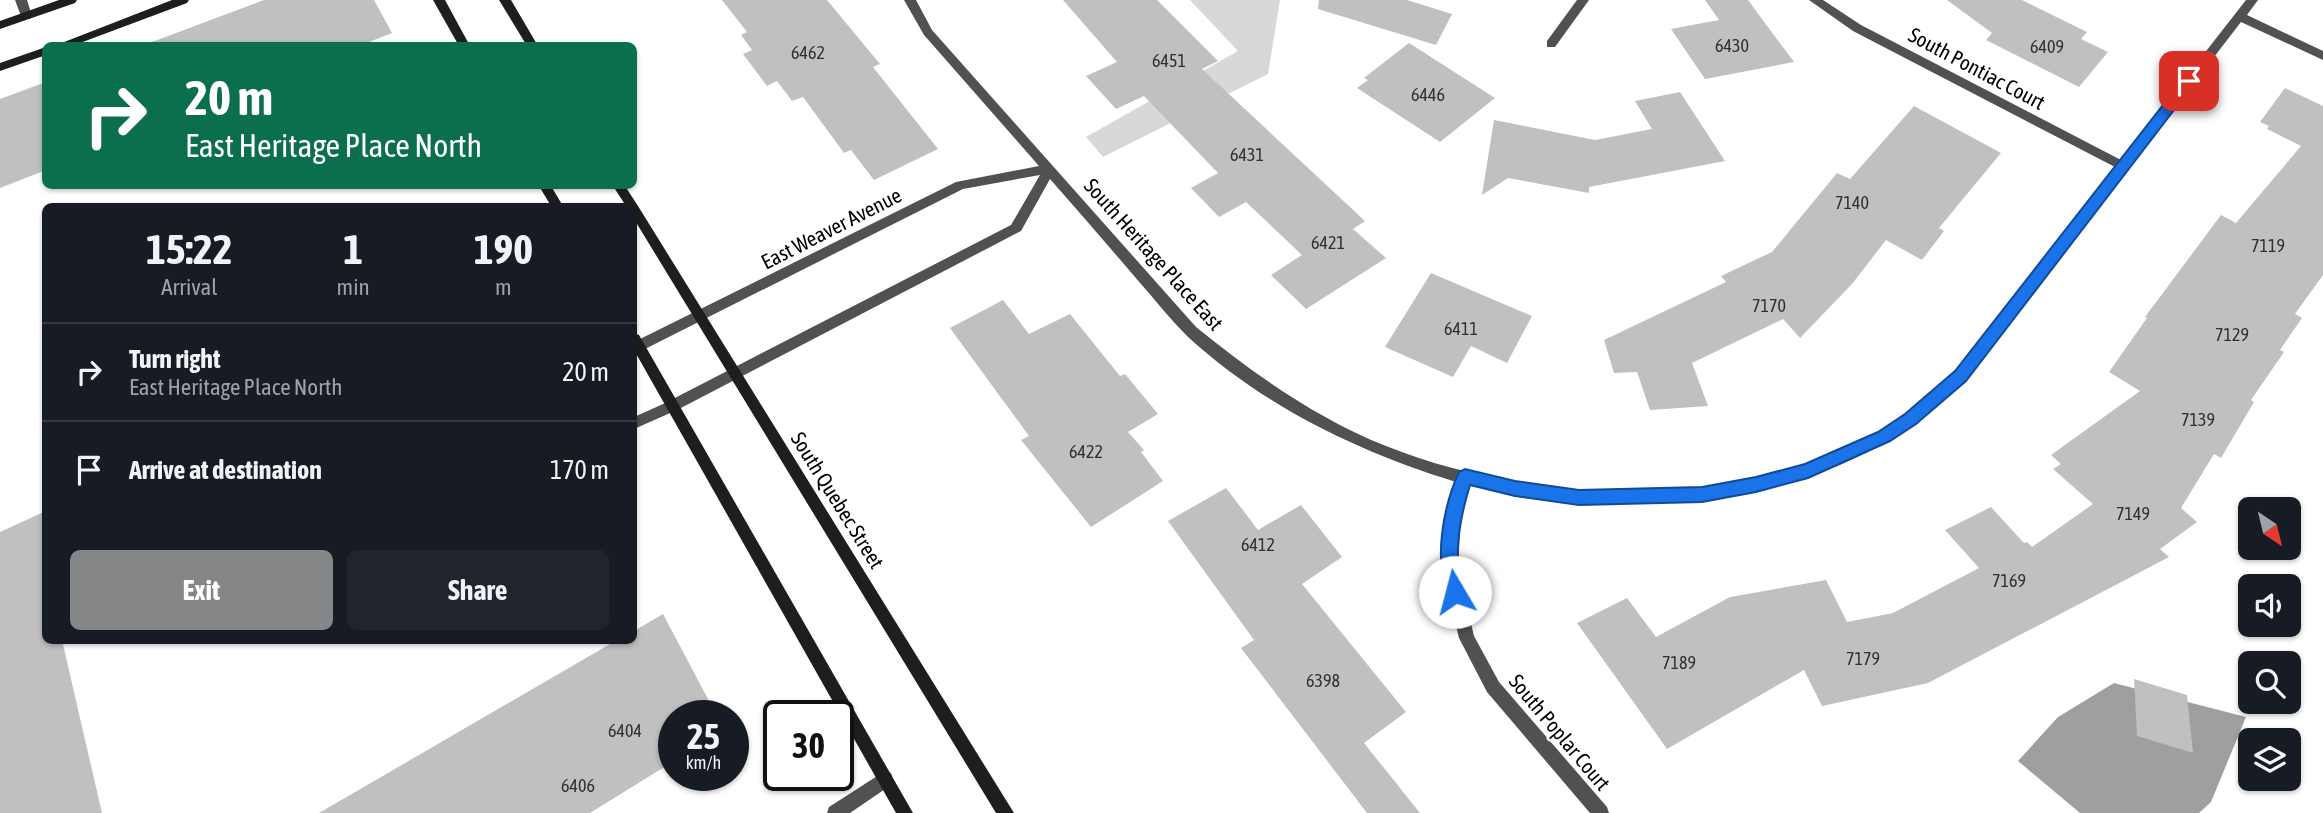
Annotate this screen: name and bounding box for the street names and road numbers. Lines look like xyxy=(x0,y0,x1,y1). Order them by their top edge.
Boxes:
street label: South Pontiac Court xyxy=(1905,22,2049,114)
street label: South Heritage Place East xyxy=(1080,173,1228,335)
street label: East Weaver Avenue xyxy=(757,182,905,274)
street label: South Quebec Street xyxy=(786,427,890,573)
street label: South Poplar Court xyxy=(1505,669,1615,795)

